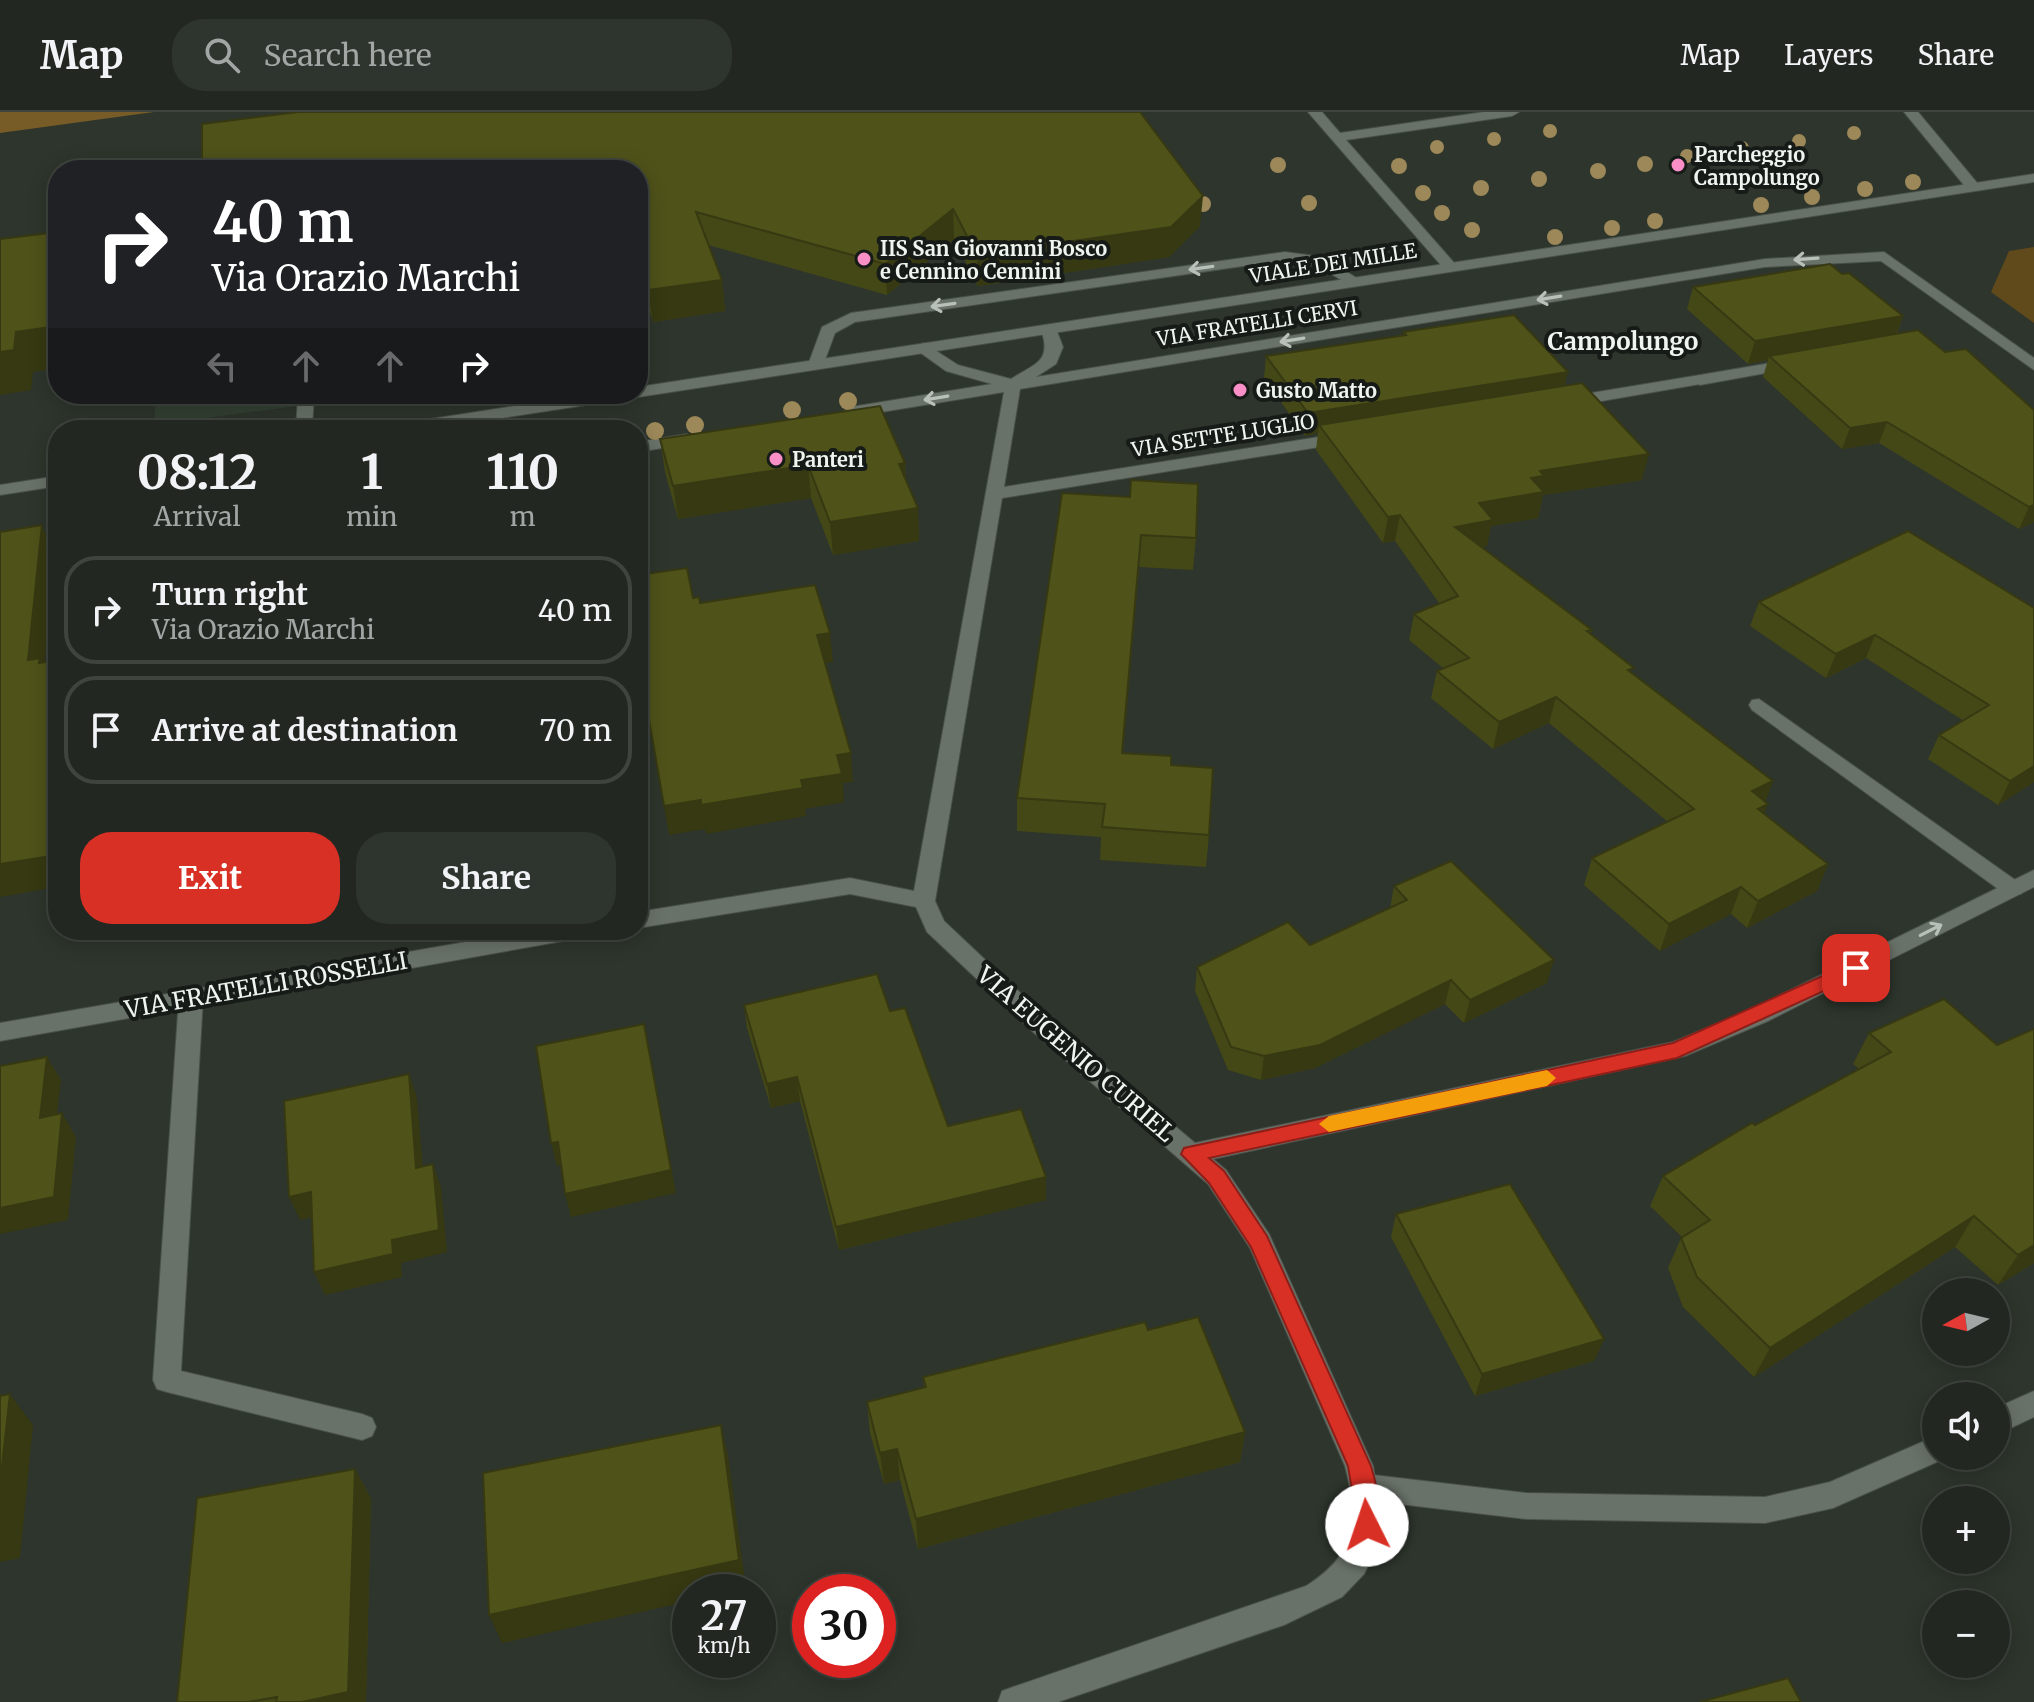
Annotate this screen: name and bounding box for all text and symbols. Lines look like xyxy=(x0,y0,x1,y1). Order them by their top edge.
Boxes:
search box xyxy=(172,19,732,91)
text: Map xyxy=(40,32,124,79)
icon: search xyxy=(200,33,244,77)
text: Search here xyxy=(264,36,432,74)
text: Map xyxy=(1680,37,1740,73)
text: Layers xyxy=(1784,37,1873,73)
text: Share xyxy=(1917,37,1994,73)
place label: Parcheggio Campolungo xyxy=(1694,142,1820,190)
marker: Parcheggio Campolungo xyxy=(1669,156,1687,174)
text: 40 m xyxy=(212,187,354,257)
icon: right xyxy=(80,192,184,296)
place label: IIS San Giovanni Bosco e Cennino Cennini xyxy=(880,236,1107,284)
street label: VIALE DEI MILLE xyxy=(1247,237,1419,289)
marker: IIS San Giovanni Bosco e Cennino Cennini xyxy=(855,250,873,268)
one-way arrow xyxy=(1793,252,1820,267)
text: Via Orazio Marchi xyxy=(212,256,520,301)
one-way arrow xyxy=(1189,261,1214,276)
one-way arrow xyxy=(1537,292,1562,307)
street label: VIA FRATELLI CERVI xyxy=(1154,295,1359,351)
one-way arrow xyxy=(931,298,957,313)
district label: Campolungo xyxy=(1548,326,1698,357)
one-way arrow xyxy=(1280,333,1305,348)
icon: left xyxy=(200,344,244,388)
icon: ahead xyxy=(284,344,328,388)
icon: ahead xyxy=(368,344,412,388)
icon: right xyxy=(452,344,496,388)
place label: Gusto Matto xyxy=(1256,378,1377,403)
marker: Gusto Matto xyxy=(1231,381,1249,399)
one-way arrow xyxy=(923,391,949,406)
street label: VIA SETTE LUGLIO xyxy=(1129,408,1316,462)
text: 08:12 xyxy=(137,442,257,502)
text: 1 xyxy=(361,442,383,502)
text: 110 xyxy=(486,442,559,502)
place label: Panteri xyxy=(792,447,864,472)
marker: Panteri xyxy=(767,450,785,468)
text: Arrival xyxy=(154,500,240,533)
text: min xyxy=(346,500,398,533)
text: m xyxy=(510,500,536,533)
text: Turn right xyxy=(152,575,308,613)
icon: right xyxy=(84,588,128,632)
text: 40 m xyxy=(538,591,612,629)
text: Via Orazio Marchi xyxy=(152,613,375,646)
icon: arrive xyxy=(84,708,128,752)
text: Arrive at destination xyxy=(152,711,458,749)
text: 70 m xyxy=(539,711,612,749)
button: Exit xyxy=(80,832,340,924)
button: Share xyxy=(356,832,616,924)
one-way arrow xyxy=(1919,922,1943,937)
pin xyxy=(1822,934,1890,1002)
street label: VIA FRATELLI ROSSELLI xyxy=(121,945,410,1025)
icon: arrive xyxy=(1834,946,1878,990)
street label: VIA EUGENIO CURIEL xyxy=(970,959,1182,1149)
north arrow xyxy=(1922,1278,2010,1366)
map controls xyxy=(1922,1278,2010,1678)
button: sound xyxy=(1922,1382,2010,1470)
position arrow xyxy=(1325,1483,1409,1567)
button: + xyxy=(1922,1486,2010,1574)
speed limit sign: 30 xyxy=(792,1574,896,1678)
button: − xyxy=(1922,1590,2010,1678)
text: 27 xyxy=(701,1591,747,1641)
text: km/h xyxy=(698,1633,750,1658)

